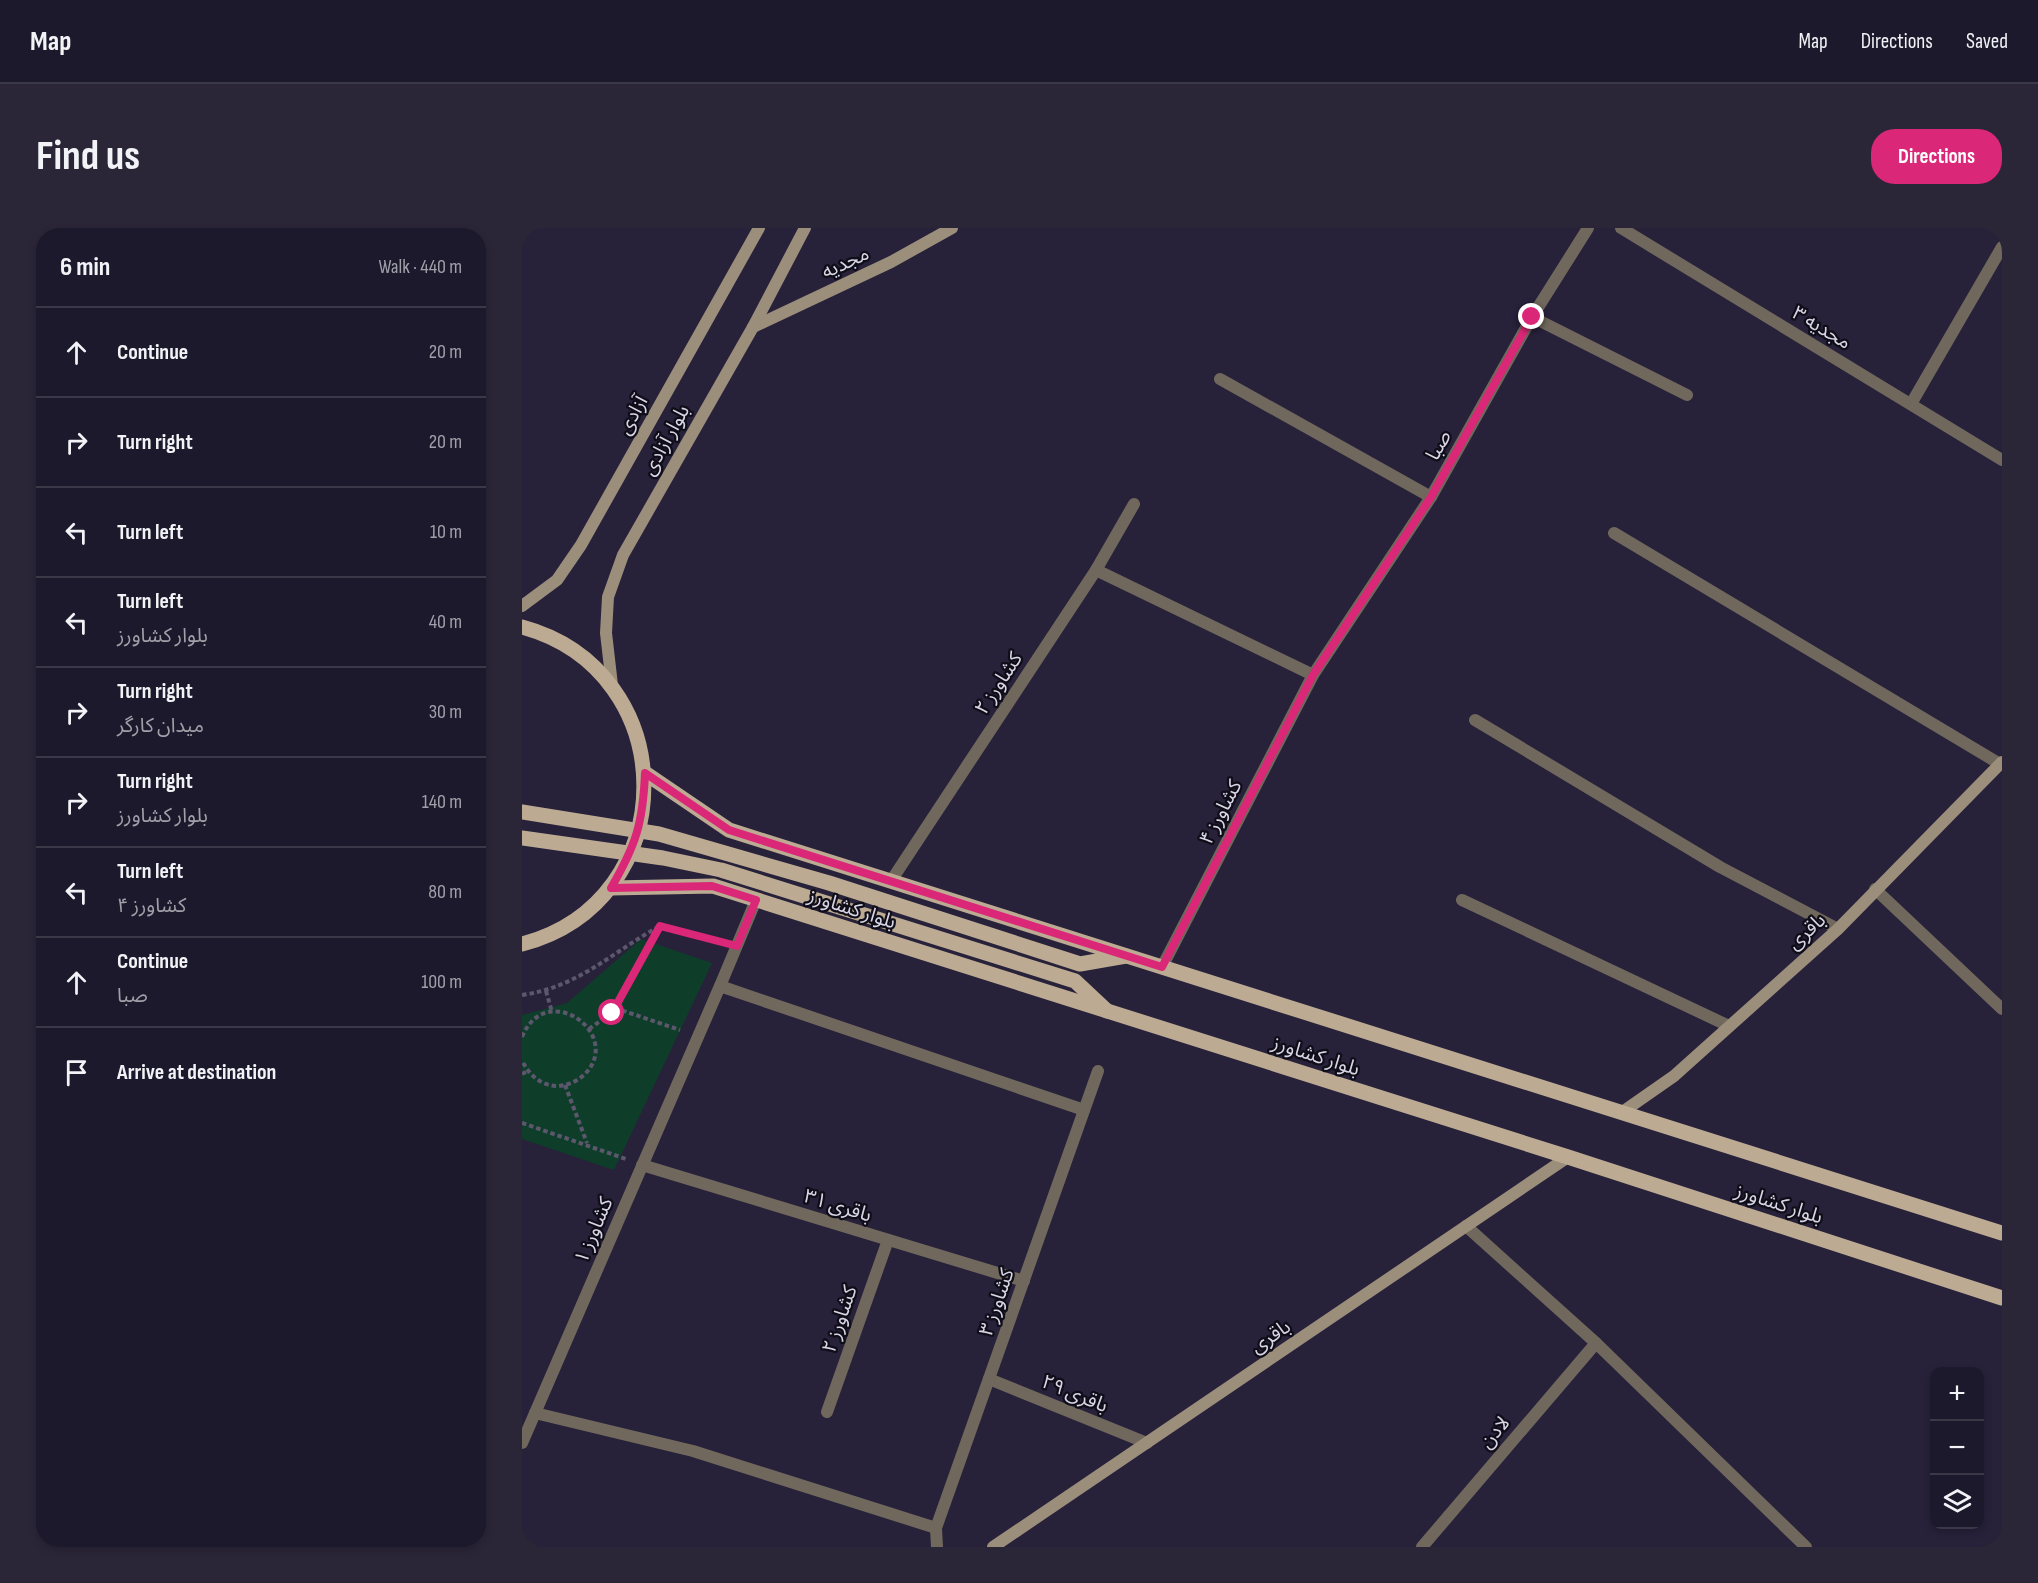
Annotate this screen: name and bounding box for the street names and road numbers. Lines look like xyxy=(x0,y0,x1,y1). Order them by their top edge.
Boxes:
street label: مجدیه xyxy=(818,242,873,284)
street label: مجدیه ۳ xyxy=(1788,301,1855,355)
street label: آزادی xyxy=(612,391,654,439)
street label: بلوار آزادی xyxy=(637,401,695,480)
street label: صبا xyxy=(1421,426,1457,465)
street label: کشاورز ۲ xyxy=(970,647,1028,719)
street label: کشاورز ۴ xyxy=(1194,775,1248,849)
street label: بلوار کشاورز xyxy=(804,883,899,934)
street label: باقری xyxy=(1783,908,1831,955)
street label: بلوار کشاورز xyxy=(1268,1030,1363,1081)
street label: بلوار کشاورز xyxy=(1731,1178,1826,1229)
street label: باقری ۳۱ xyxy=(801,1184,874,1228)
street label: کشاورز ۱ xyxy=(569,1193,619,1267)
street label: کشاورز ۳ xyxy=(974,1265,1020,1339)
street label: کشاورز ۲ xyxy=(817,1282,863,1356)
street label: باقری xyxy=(1246,1315,1295,1359)
street label: باقری ۲۹ xyxy=(1038,1370,1111,1418)
street label: لادن xyxy=(1474,1412,1515,1454)

